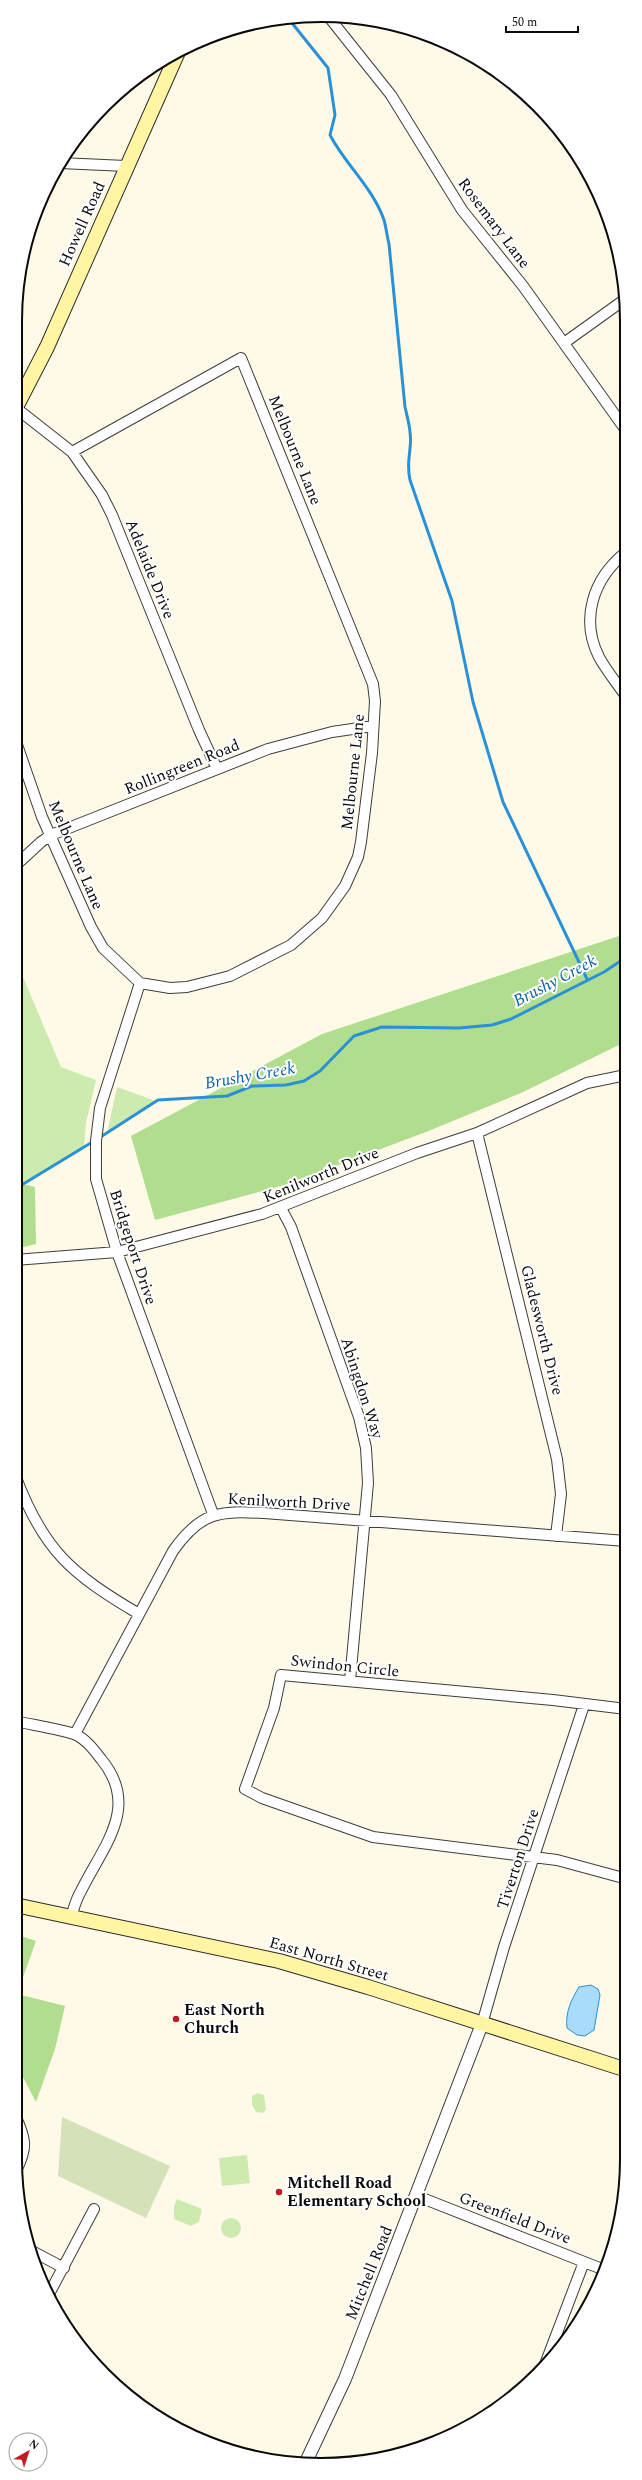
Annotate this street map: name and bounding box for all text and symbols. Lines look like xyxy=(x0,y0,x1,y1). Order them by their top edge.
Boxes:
scale bar xyxy=(506,8,578,34)
text: 50 m xyxy=(512,13,537,32)
street label: Rosemary Lane xyxy=(452,172,536,274)
street label: Howell Road xyxy=(53,178,111,270)
street label: Melbourne Lane xyxy=(262,391,328,509)
street label: Adelaide Drive xyxy=(119,515,181,623)
street label: Melbourne Lane xyxy=(335,713,371,831)
street label: Rollingreen Road xyxy=(121,733,243,801)
street label: Melbourne Lane xyxy=(42,797,110,913)
water label: Brushy Creek xyxy=(509,948,601,1014)
water label: Brushy Creek xyxy=(203,1055,297,1097)
street label: Kenilworth Drive xyxy=(259,1141,383,1209)
street label: Bridgeport Drive xyxy=(103,1186,163,1308)
street label: Gladesworth Drive xyxy=(514,1262,570,1398)
street label: Abingdon Way xyxy=(334,1334,390,1443)
street label: Kenilworth Drive xyxy=(227,1487,351,1517)
street label: Swindon Circle xyxy=(289,1648,401,1684)
street label: Tiverton Drive xyxy=(490,1806,546,1912)
street label: East North Street xyxy=(266,1930,392,1988)
place label: East North Church xyxy=(184,1998,265,2040)
marker: East North Church xyxy=(171,2014,181,2024)
place label: Mitchell Road Elementary School xyxy=(287,2171,426,2213)
street label: Greenfield Drive xyxy=(455,2186,575,2250)
marker: Mitchell Road Elementary School xyxy=(274,2187,284,2197)
street label: Mitchell Road xyxy=(339,2222,399,2324)
north arrow xyxy=(8,2432,48,2472)
text: N xyxy=(25,2435,43,2454)

